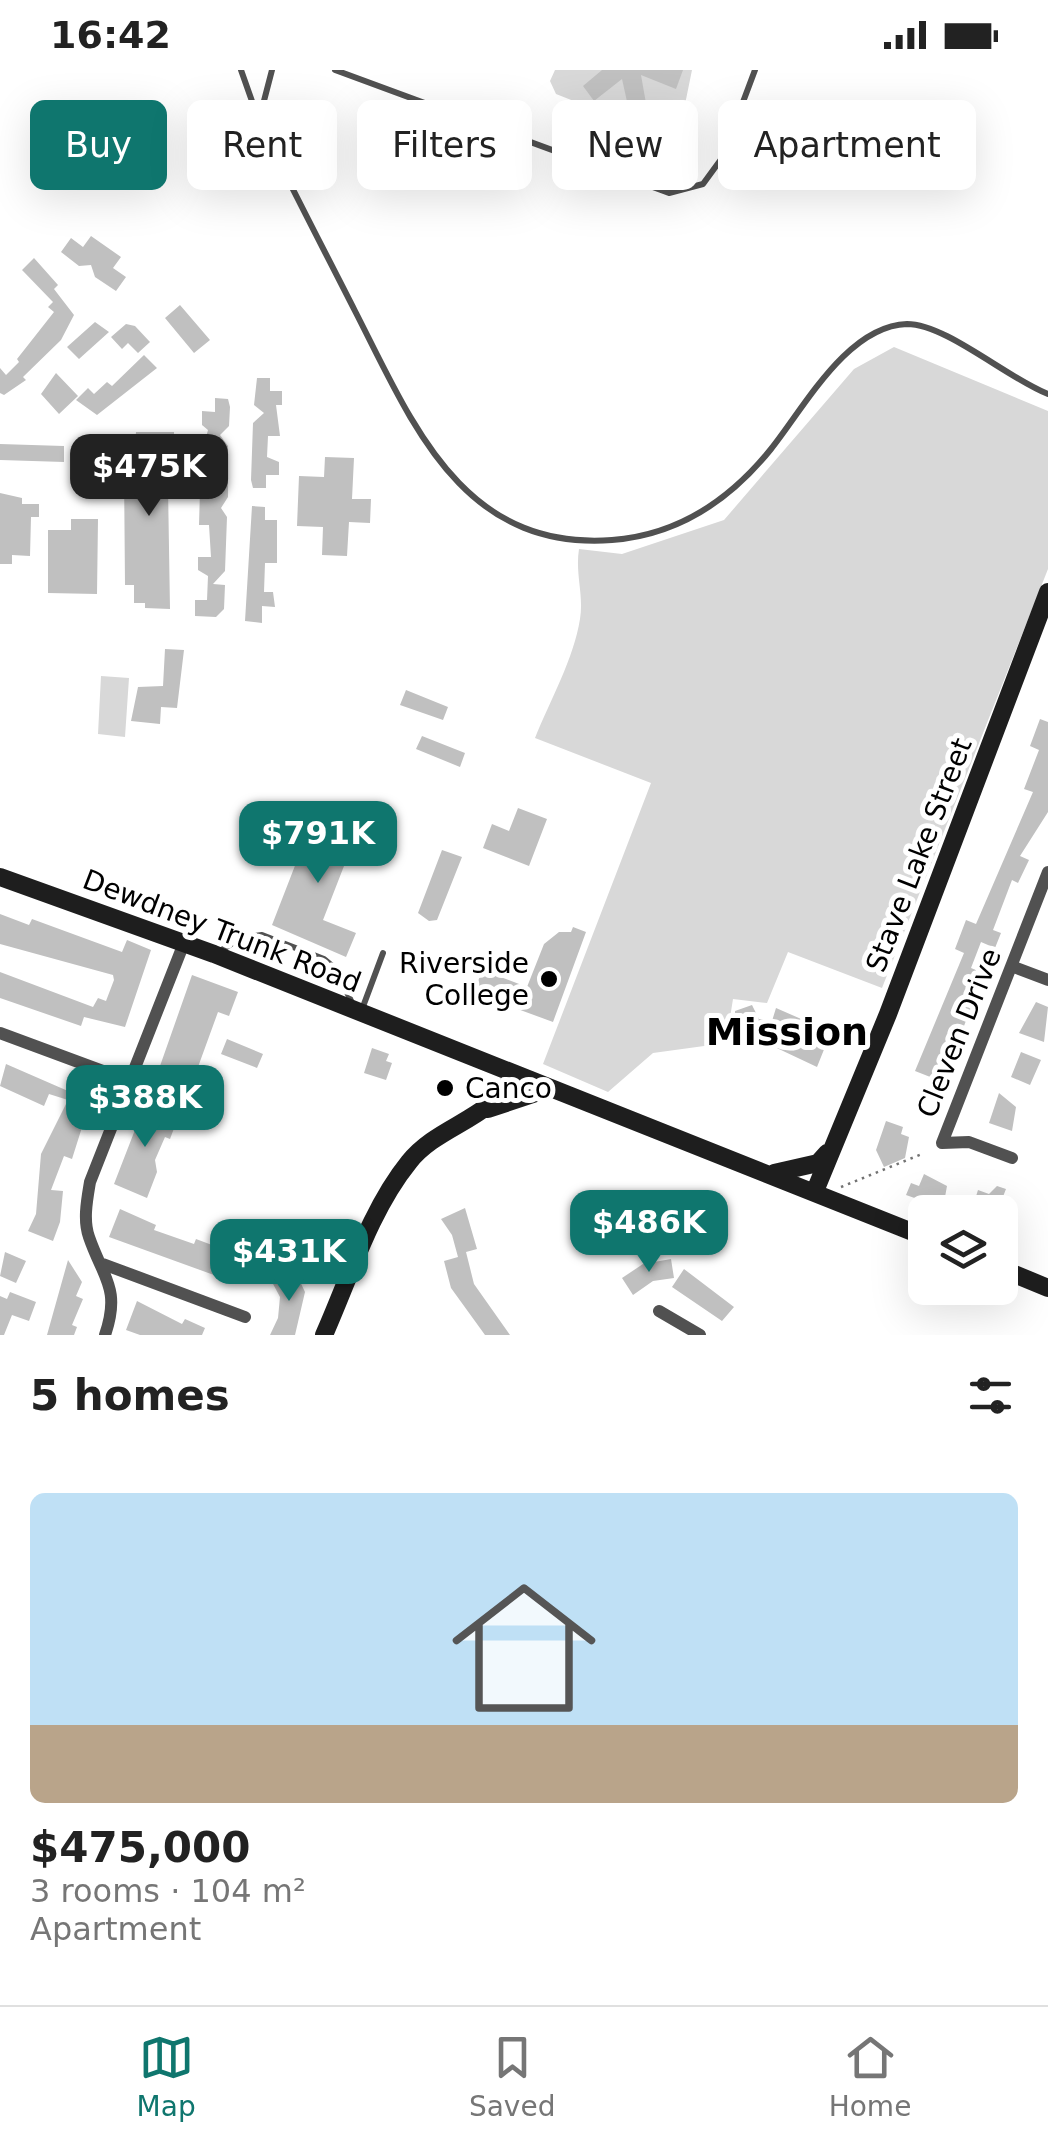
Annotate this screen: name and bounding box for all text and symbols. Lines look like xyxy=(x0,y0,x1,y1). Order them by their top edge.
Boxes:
text: 16:42 xyxy=(50,13,171,57)
chip: Buy xyxy=(30,100,167,190)
chip: Rent xyxy=(187,100,337,190)
chip: Filters xyxy=(357,100,532,190)
chip: New xyxy=(552,100,698,190)
chip: Apartment xyxy=(718,100,976,190)
pin: $475K xyxy=(79,434,219,519)
text: $475K xyxy=(92,447,206,485)
street label: Stave Lake Street xyxy=(859,733,979,977)
pin: $791K xyxy=(248,801,388,886)
text: $791K xyxy=(261,814,375,852)
street label: Dewdney Trunk Road xyxy=(78,863,366,999)
street label: Cleven Drive xyxy=(910,944,1008,1122)
place label: Riverside College xyxy=(399,947,529,1012)
marker: Riverside College xyxy=(538,968,560,990)
district label: Mission xyxy=(706,1010,868,1054)
pin: $388K xyxy=(75,1065,215,1150)
place label: Canco xyxy=(465,1072,552,1105)
marker: Canco xyxy=(434,1077,456,1099)
text: $388K xyxy=(88,1078,202,1116)
pin: $486K xyxy=(579,1190,719,1275)
map controls xyxy=(908,1195,1018,1305)
button: layers xyxy=(908,1195,1018,1305)
text: $486K xyxy=(592,1203,706,1241)
pin: $431K xyxy=(219,1219,359,1304)
text: $431K xyxy=(232,1232,346,1270)
icon: filters xyxy=(963,1368,1018,1423)
text: 5 homes xyxy=(30,1371,230,1420)
icon: home xyxy=(434,1558,614,1738)
text: $475,000 xyxy=(30,1823,251,1872)
text: 3 rooms · 104 m² xyxy=(30,1872,306,1910)
text: Apartment xyxy=(30,1910,201,1948)
tab: Map xyxy=(137,2030,196,2123)
tab: Saved xyxy=(469,2030,555,2123)
tab: Home xyxy=(829,2030,911,2123)

